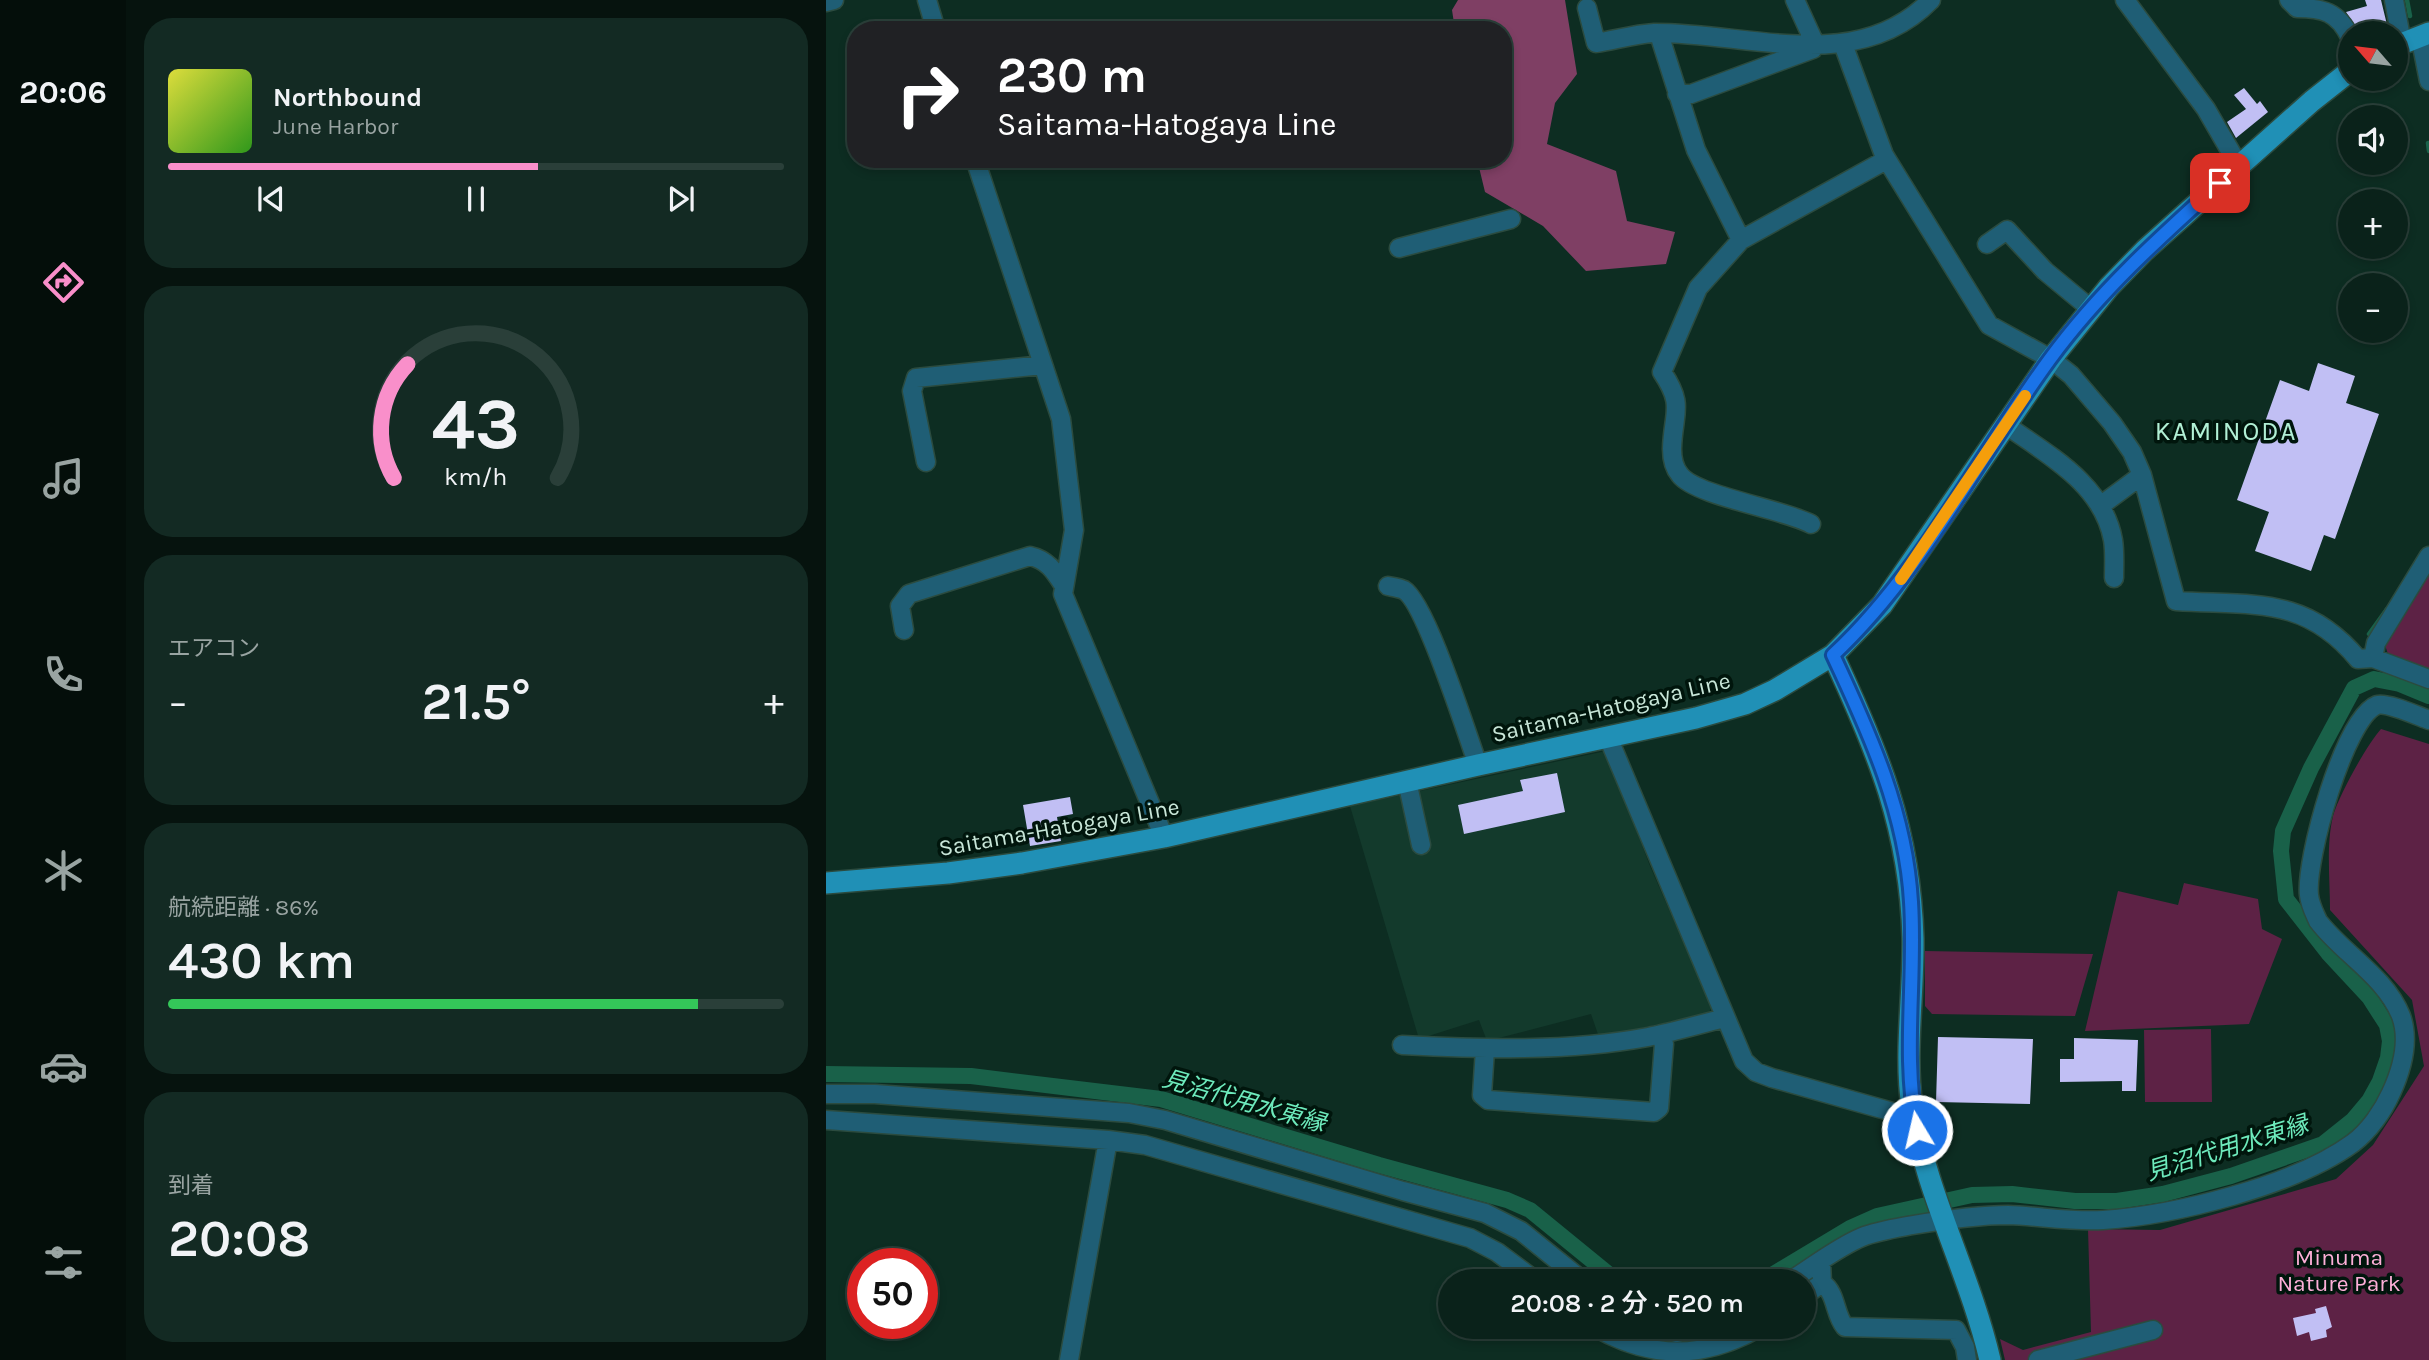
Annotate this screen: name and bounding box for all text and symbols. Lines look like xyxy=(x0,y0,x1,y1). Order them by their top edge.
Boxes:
north arrow xyxy=(2338,21,2408,91)
map controls xyxy=(2338,21,2408,343)
text: 230 m xyxy=(997,47,1147,104)
icon: right xyxy=(882,49,973,140)
text: 20:06 xyxy=(19,74,107,111)
text: Northbound xyxy=(273,82,422,113)
button: sound xyxy=(2338,105,2408,175)
text: Saitama-Hatogaya Line xyxy=(997,106,1336,143)
text: June Harbor xyxy=(273,113,398,140)
pin xyxy=(2190,153,2250,213)
icon: arrive xyxy=(2201,164,2239,202)
icon: previous xyxy=(252,180,290,218)
icon: pause xyxy=(457,180,495,218)
icon: next xyxy=(662,180,700,218)
button: + xyxy=(2338,189,2408,259)
icon: directions xyxy=(39,258,88,307)
button: − xyxy=(2338,273,2408,343)
text: 43 xyxy=(432,381,520,466)
district label: KAMINODA xyxy=(2155,416,2297,447)
icon: music xyxy=(39,454,88,503)
text: km/h xyxy=(444,461,508,490)
text: エアコン xyxy=(168,635,260,662)
icon: phone xyxy=(39,650,88,699)
street label: Saitama-Hatogaya Line xyxy=(1489,667,1733,748)
text: 21.5° xyxy=(421,671,531,732)
text: − xyxy=(168,680,188,725)
text: + xyxy=(764,680,784,725)
street label: Saitama-Hatogaya Line xyxy=(937,793,1182,862)
icon: climate xyxy=(39,846,88,895)
text: 航続距離 · 86% xyxy=(168,894,319,921)
text: 430 km xyxy=(168,930,355,991)
icon: car xyxy=(39,1042,88,1091)
water label: 見沼代用水東縁 xyxy=(1159,1064,1331,1138)
position arrow xyxy=(1880,1093,1954,1167)
water label: 見沼代用水東縁 xyxy=(2143,1109,2314,1186)
text: 到着 xyxy=(168,1172,214,1199)
text: 20:08 xyxy=(168,1208,310,1269)
icon: filters xyxy=(39,1238,88,1287)
park label: Minuma Nature Park xyxy=(2277,1244,2401,1297)
speed limit sign: 50 xyxy=(847,1248,938,1339)
text: 20:08 · 2 分 · 520 m xyxy=(1510,1288,1744,1319)

